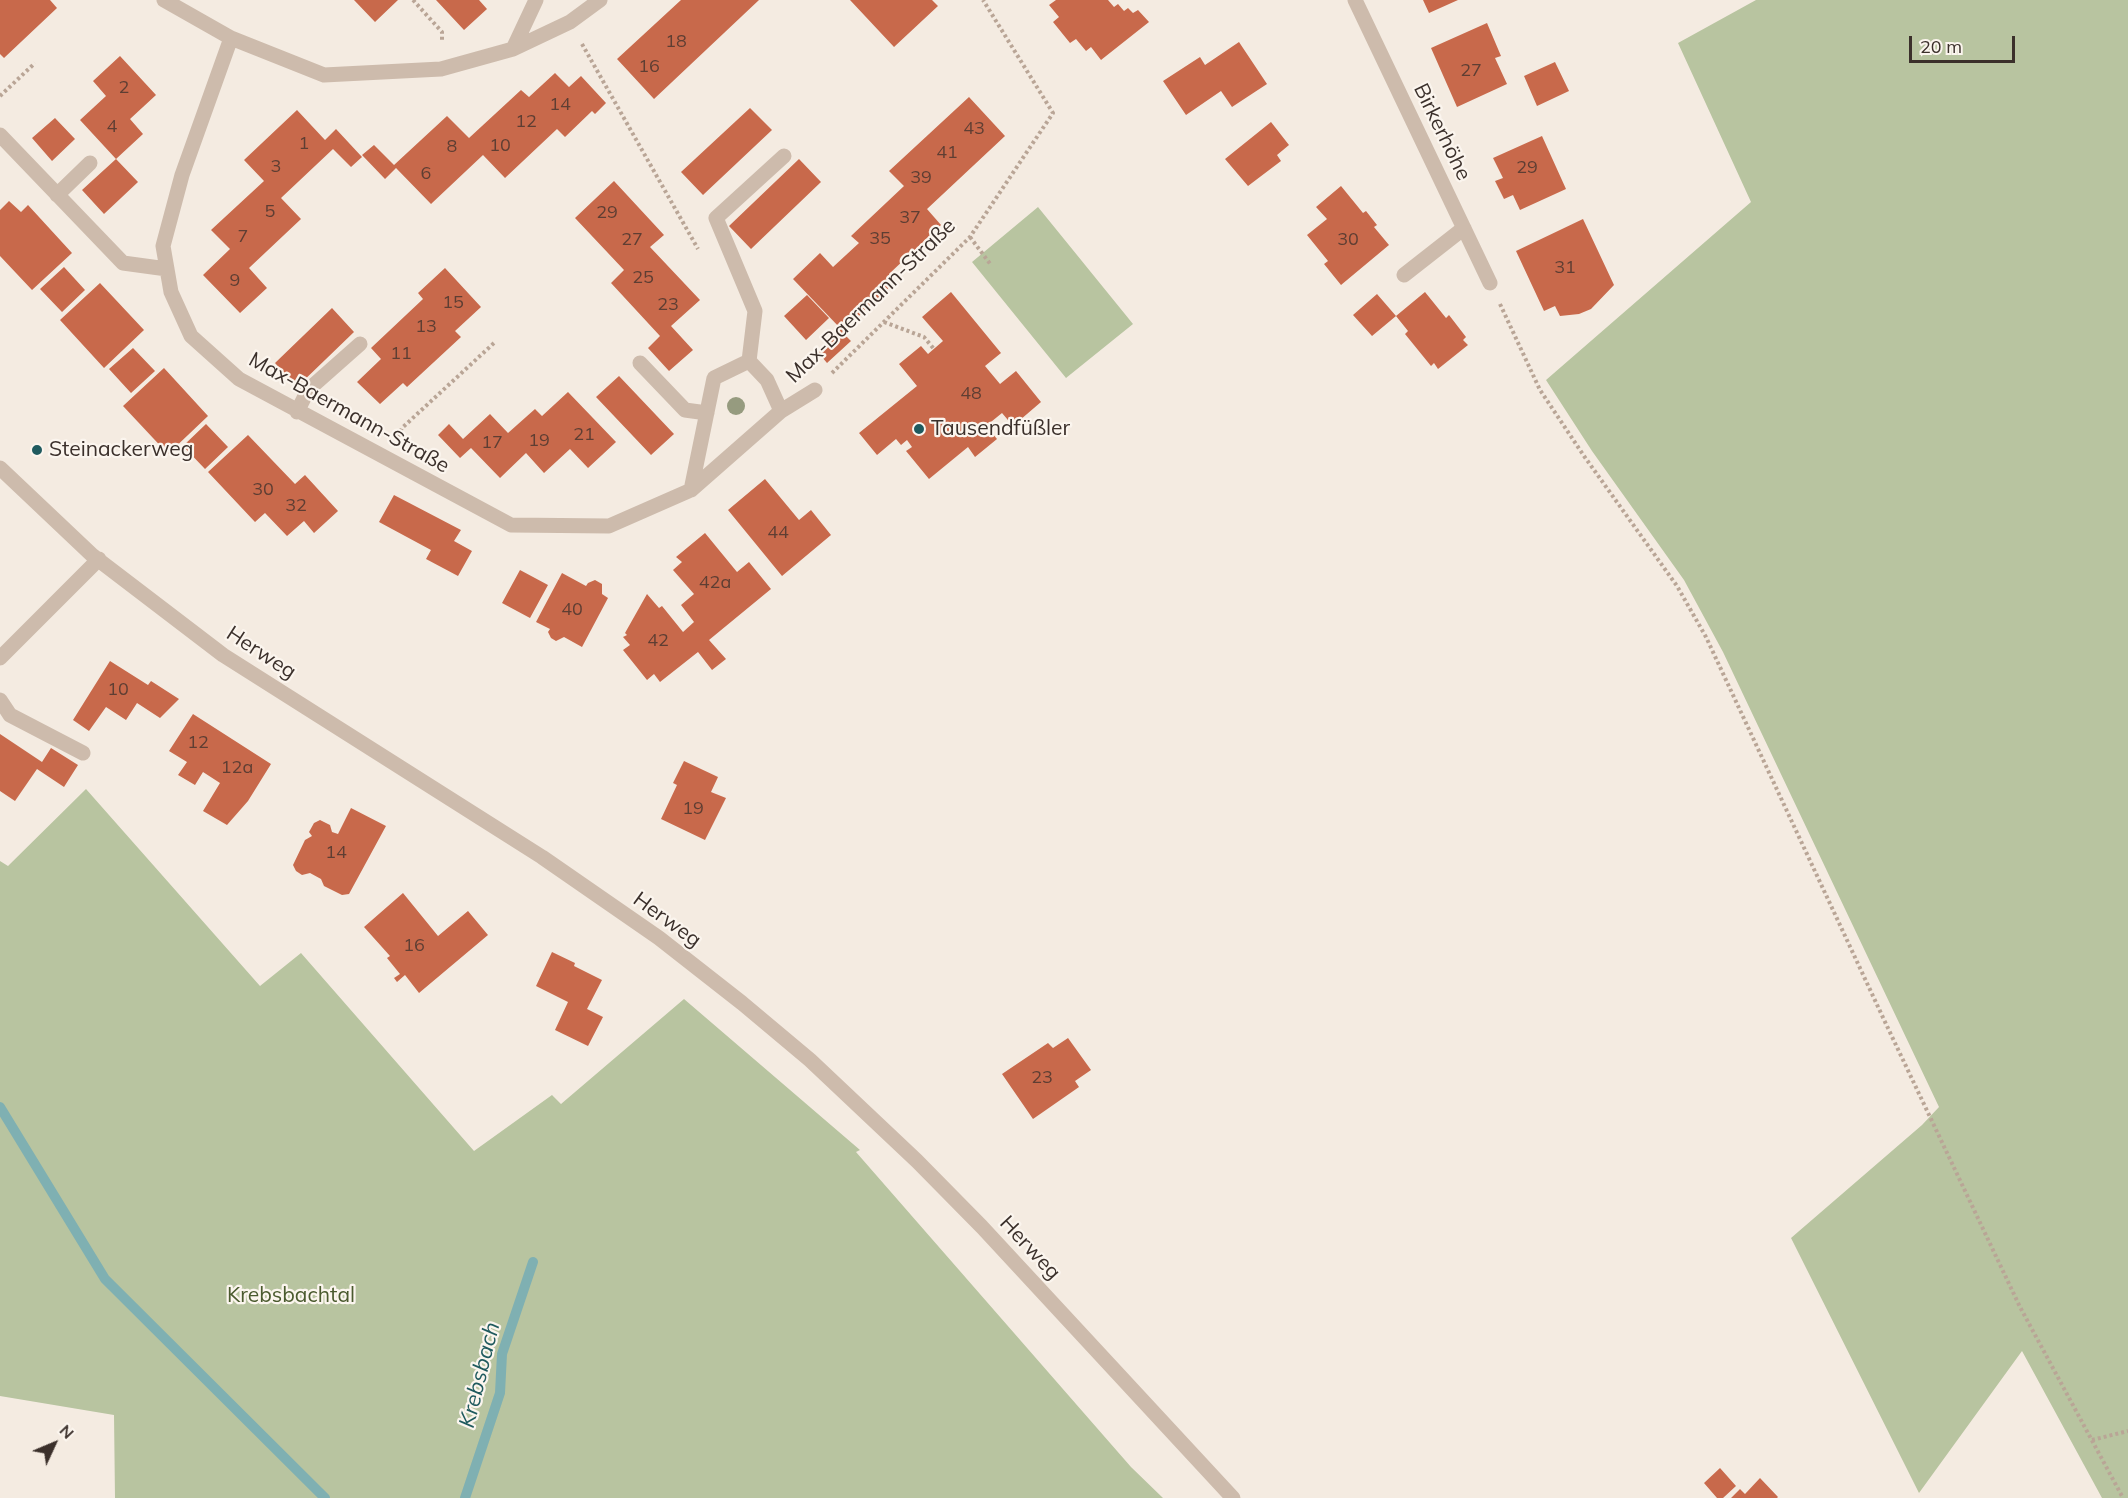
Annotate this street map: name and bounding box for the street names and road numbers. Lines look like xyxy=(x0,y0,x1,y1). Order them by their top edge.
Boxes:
street label: Birkerhöhe xyxy=(1408,80,1476,184)
street label: Max-Baermann-Straße xyxy=(781,214,961,388)
street label: Max-Baermann-Straße xyxy=(244,347,454,479)
street label: Herweg xyxy=(221,621,301,685)
street label: Herweg xyxy=(628,887,706,953)
street label: Herweg xyxy=(994,1211,1066,1285)

